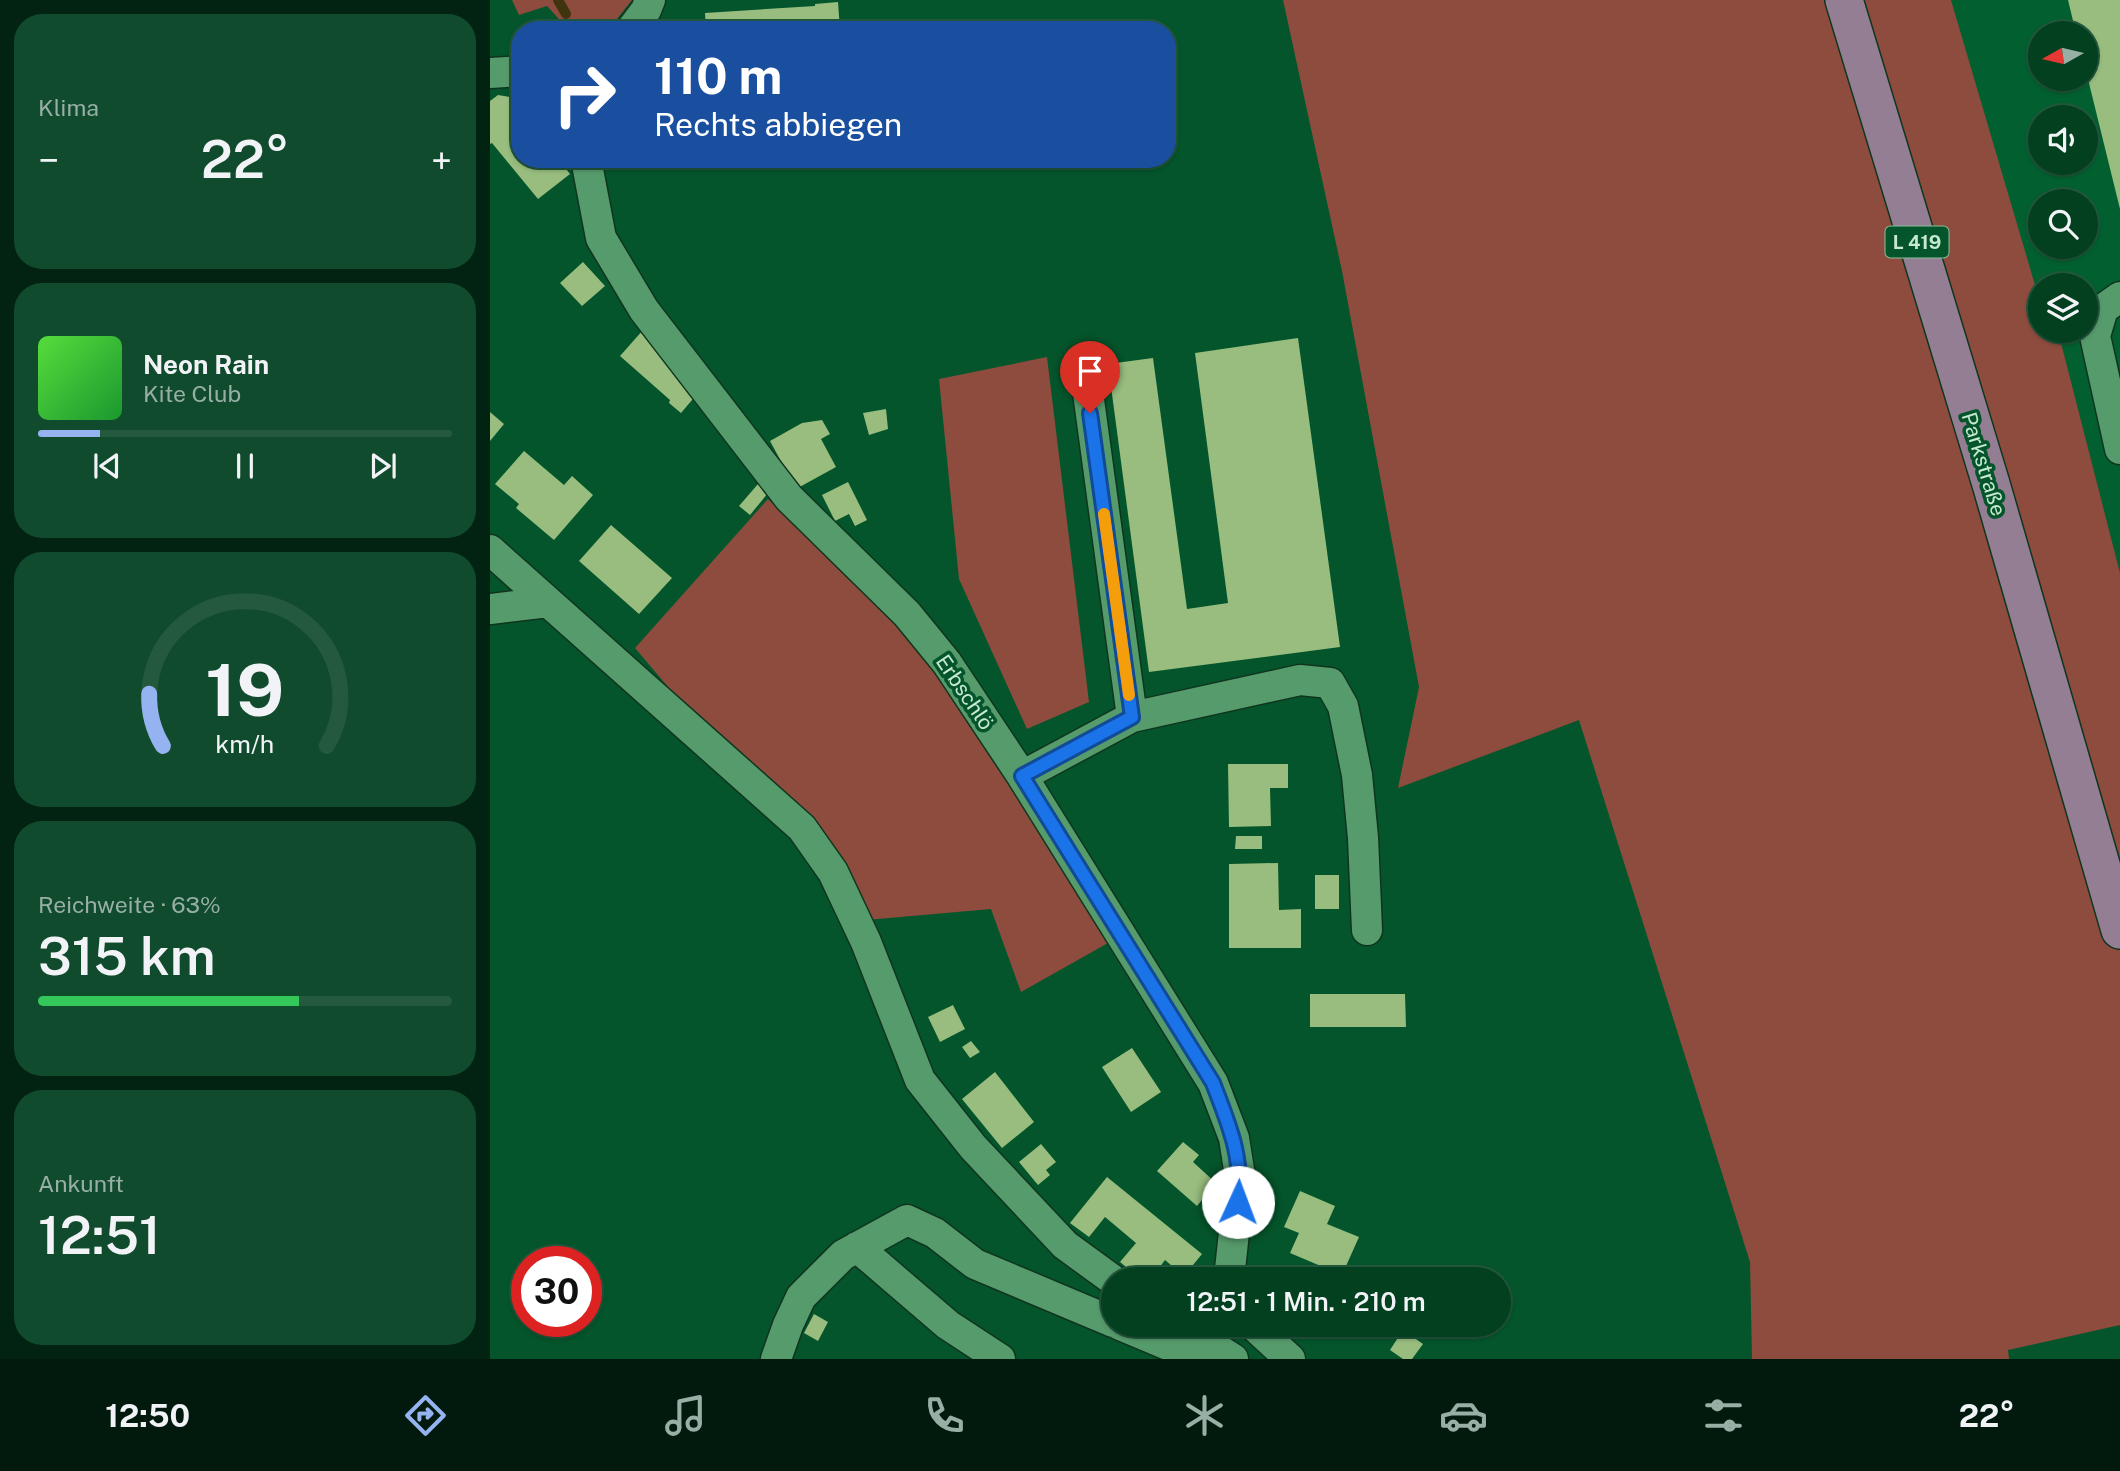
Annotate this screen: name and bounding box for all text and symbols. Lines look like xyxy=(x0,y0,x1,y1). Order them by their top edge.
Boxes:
north arrow xyxy=(2028,21,2098,91)
map controls xyxy=(2028,21,2098,343)
text: 110 m xyxy=(654,47,782,105)
icon: right xyxy=(539,49,630,140)
text: Klima xyxy=(38,94,99,121)
button: sound xyxy=(2028,105,2098,175)
text: Rechts abbiegen xyxy=(654,106,902,143)
text: 22° xyxy=(201,129,289,190)
text: − xyxy=(38,138,59,183)
text: + xyxy=(431,138,452,183)
button: search xyxy=(2028,189,2098,259)
road number: L 419 xyxy=(1886,226,1948,258)
button: layers xyxy=(2028,273,2098,343)
pin xyxy=(1060,341,1120,413)
text: Neon Rain xyxy=(143,349,269,380)
icon: arrive xyxy=(1071,352,1109,390)
text: Kite Club xyxy=(143,380,241,407)
street label: Parkstraße xyxy=(1956,409,2012,519)
icon: previous xyxy=(88,447,126,485)
icon: pause xyxy=(226,447,264,485)
icon: next xyxy=(364,447,402,485)
text: 19 xyxy=(205,647,285,732)
street label: Erbschlö xyxy=(931,650,999,734)
text: km/h xyxy=(216,728,274,758)
text: Reichweite · 63% xyxy=(38,891,221,918)
text: 315 km xyxy=(38,926,215,987)
position arrow xyxy=(1201,1165,1275,1239)
text: Ankunft xyxy=(38,1170,124,1197)
text: 12:51 xyxy=(38,1205,161,1266)
speed limit sign: 30 xyxy=(511,1246,602,1337)
text: 12:51 · 1 Min. · 210 m xyxy=(1186,1286,1426,1317)
icon: directions xyxy=(401,1391,450,1440)
icon: music xyxy=(661,1391,710,1440)
icon: phone xyxy=(920,1391,969,1440)
icon: climate xyxy=(1180,1391,1229,1440)
icon: car xyxy=(1439,1391,1488,1440)
icon: filters xyxy=(1699,1391,1748,1440)
text: 12:50 xyxy=(105,1397,190,1434)
text: 22° xyxy=(1959,1397,2015,1434)

